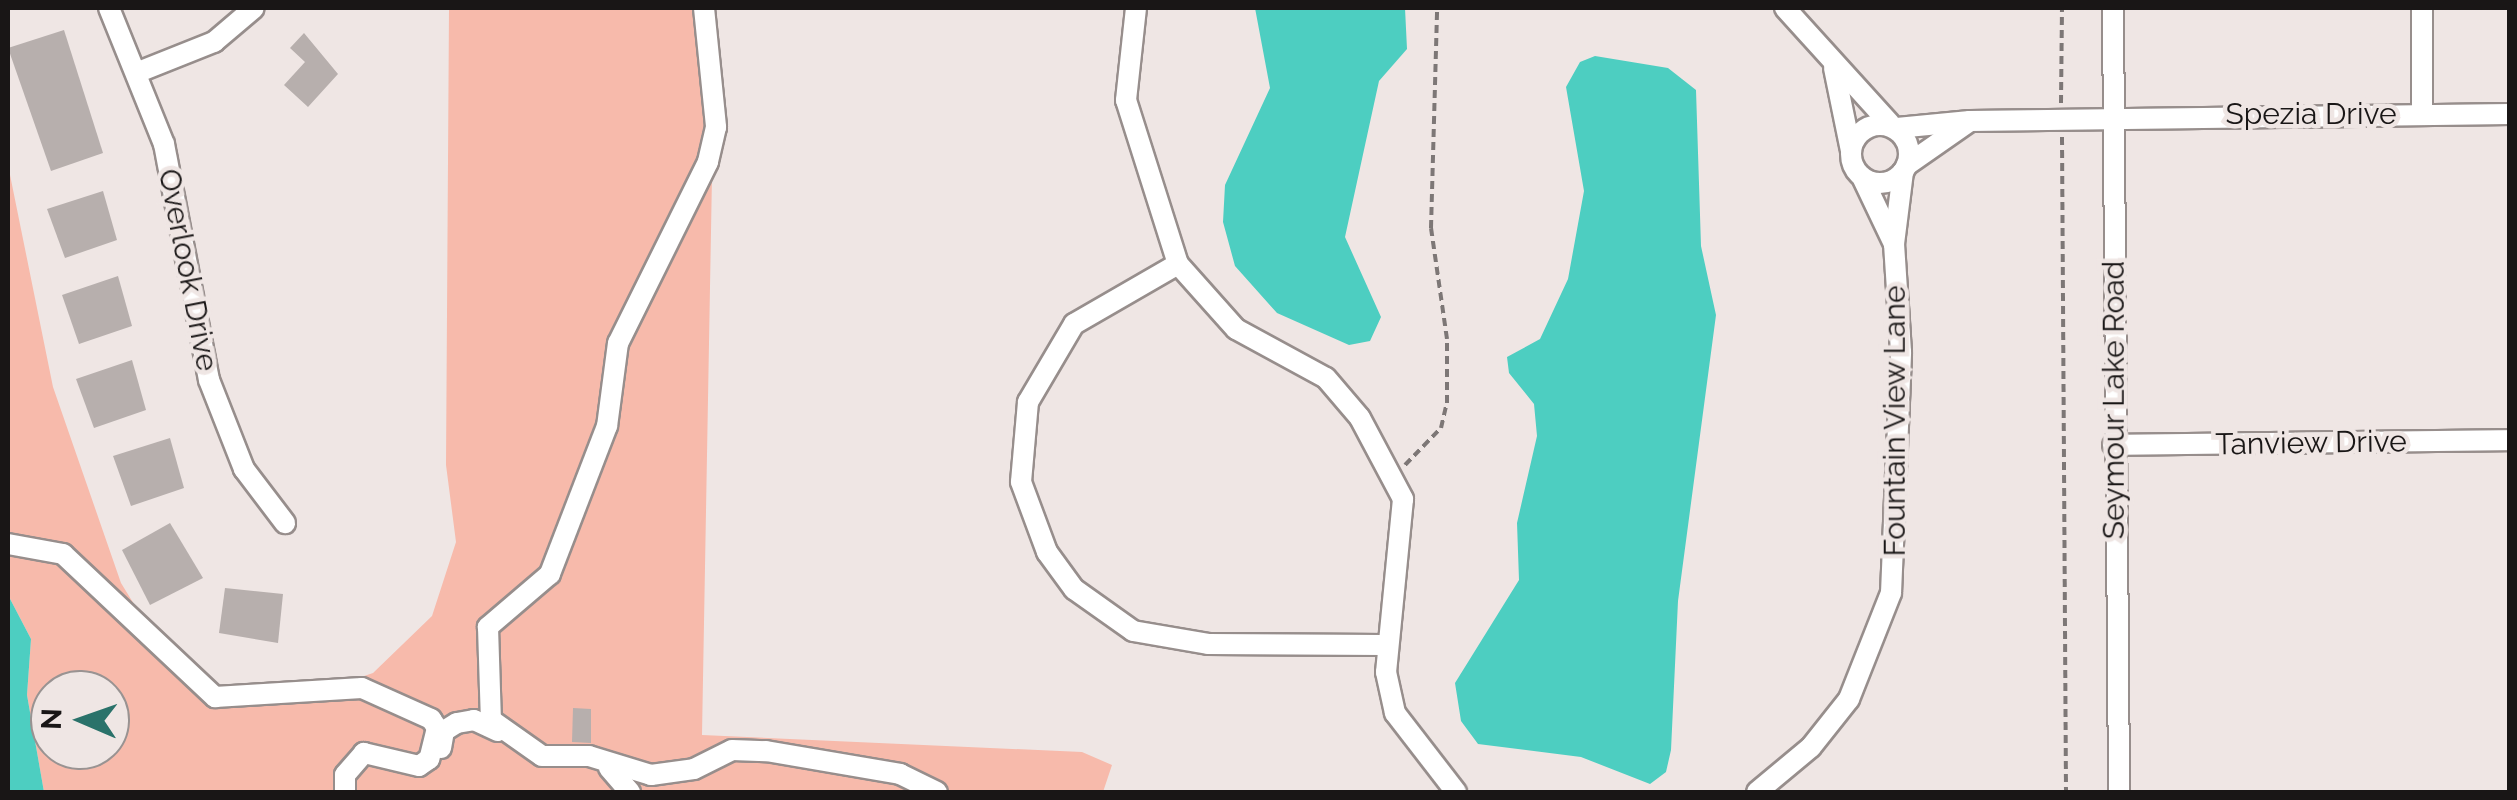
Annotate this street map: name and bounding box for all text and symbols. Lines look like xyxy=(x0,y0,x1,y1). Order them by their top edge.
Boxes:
street label: Spezia Drive xyxy=(2225,96,2397,132)
street label: Overlook Drive xyxy=(151,166,225,374)
street label: Seymour Lake Road xyxy=(2096,260,2132,540)
street label: Fountain View Lane xyxy=(1877,285,1913,557)
street label: Tanview Drive xyxy=(2215,423,2407,463)
north arrow xyxy=(30,670,130,770)
text: N xyxy=(35,708,68,730)

